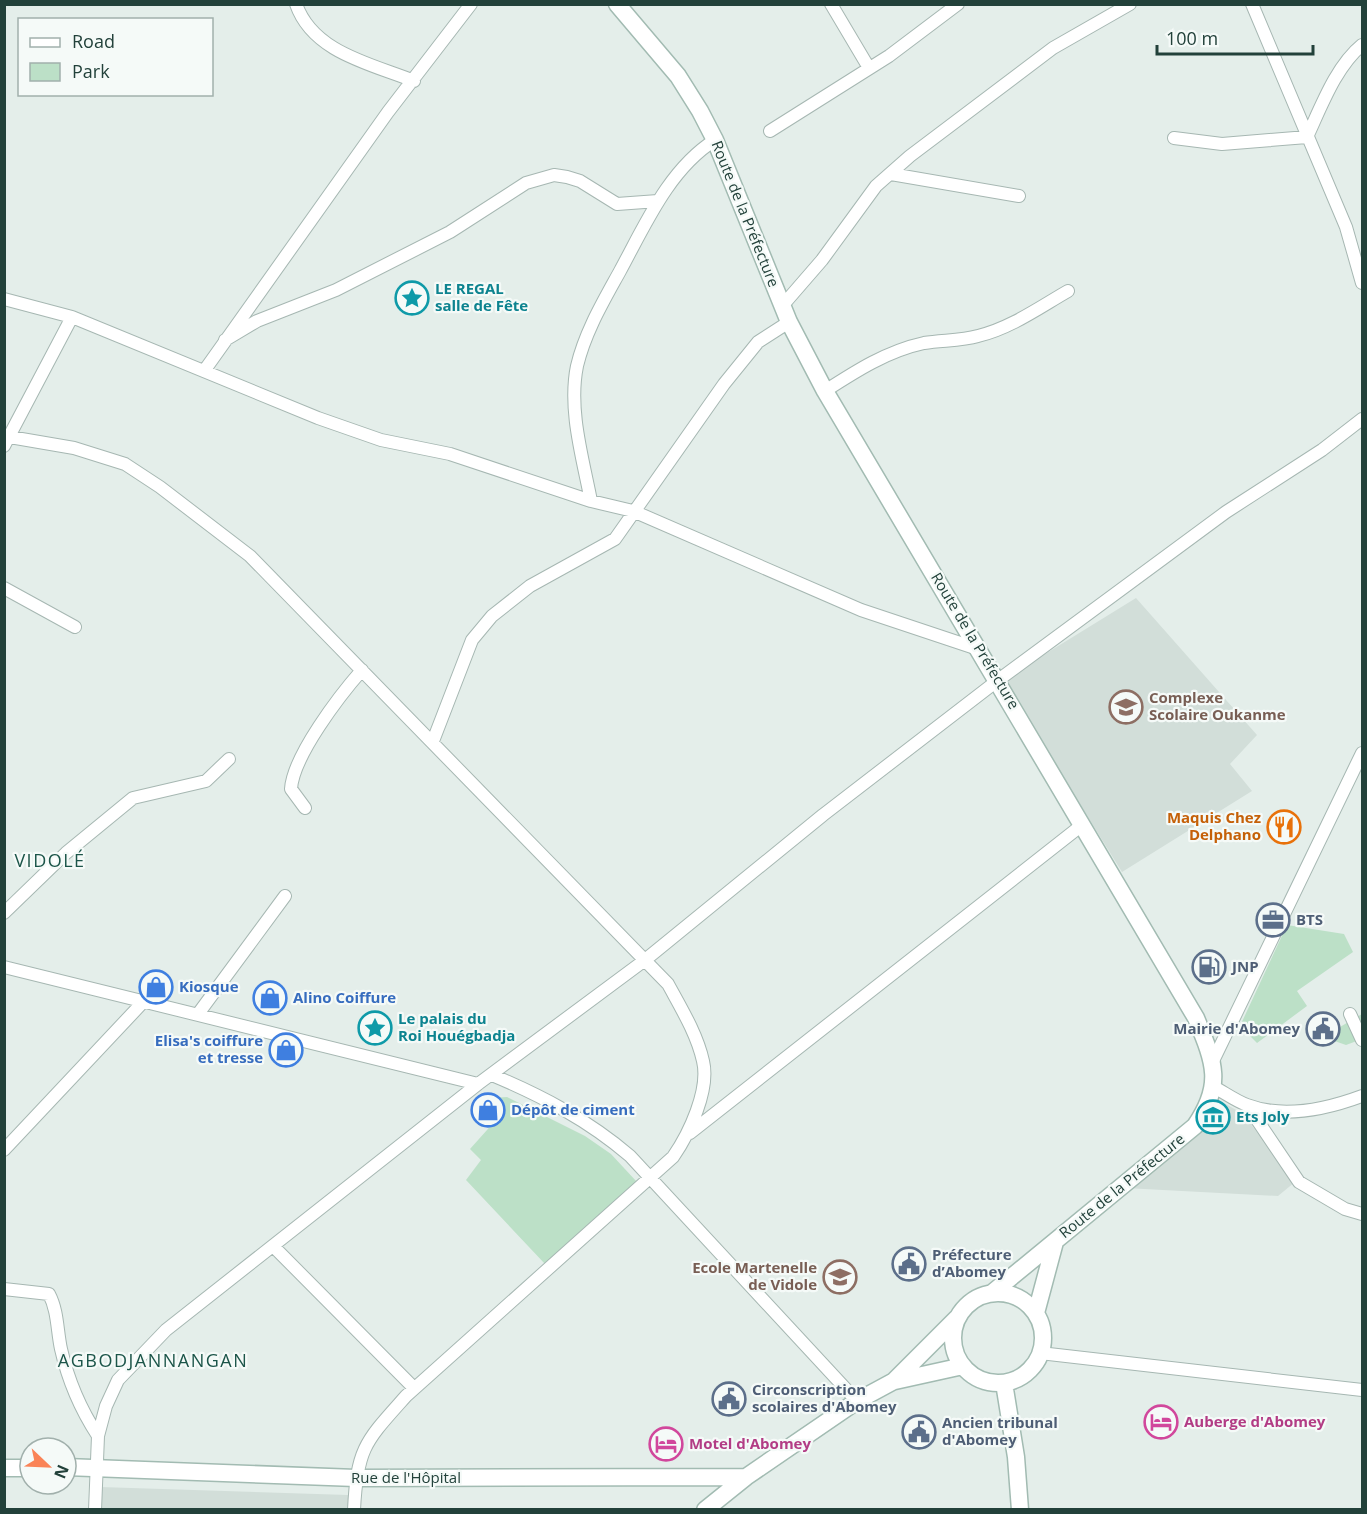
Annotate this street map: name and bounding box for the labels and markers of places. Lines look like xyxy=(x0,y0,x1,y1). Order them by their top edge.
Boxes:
place label: LE REGAL salle de Fête xyxy=(435,278,528,315)
place icon: LE REGAL salle de Fête xyxy=(394,280,430,316)
place label: Complexe Scolaire Oukanme xyxy=(1149,687,1286,724)
school or university icon: Complexe Scolaire Oukanme xyxy=(1108,689,1144,725)
place label: Maquis Chez Delphano xyxy=(1167,807,1261,844)
restaurant icon: Maquis Chez Delphano xyxy=(1266,809,1302,845)
office icon: BTS xyxy=(1255,902,1291,938)
place label: BTS xyxy=(1296,909,1323,929)
fuel station icon: JNP xyxy=(1191,949,1227,985)
place label: JNP xyxy=(1230,956,1259,976)
shop icon: Kiosque xyxy=(138,969,174,1005)
place label: Kiosque xyxy=(179,976,239,996)
shop icon: Alino Coiffure xyxy=(252,980,288,1016)
place label: Alino Coiffure xyxy=(293,987,396,1007)
place label: Le palais du Roi Houégbadja xyxy=(398,1008,515,1045)
place icon: Le palais du Roi Houégbadja xyxy=(357,1010,393,1046)
public building icon: Mairie d'Abomey xyxy=(1305,1011,1341,1047)
place label: Mairie d'Abomey xyxy=(1173,1018,1300,1038)
place label: Elisa's coiffure et tresse xyxy=(155,1030,263,1067)
shop icon: Elisa's coiffure et tresse xyxy=(268,1032,304,1068)
shop icon: Dépôt de ciment xyxy=(470,1092,506,1128)
place label: Dépôt de ciment xyxy=(511,1099,635,1119)
museum icon: Ets Joly xyxy=(1195,1099,1231,1135)
place label: Ets Joly xyxy=(1236,1106,1290,1126)
place label: Préfecture d’Abomey xyxy=(932,1244,1012,1281)
public building icon: Préfecture d’Abomey xyxy=(891,1246,927,1282)
place label: Ecole Martenelle de Vidole xyxy=(692,1257,817,1294)
school or university icon: Ecole Martenelle de Vidole xyxy=(822,1259,858,1295)
place label: Circonscription scolaires d'Abomey xyxy=(752,1379,897,1416)
public building icon: Circonscription scolaires d'Abomey xyxy=(711,1381,747,1417)
hotel icon: Auberge d'Abomey xyxy=(1143,1404,1179,1440)
place label: Auberge d'Abomey xyxy=(1184,1411,1326,1431)
place label: Ancien tribunal d'Abomey xyxy=(942,1412,1058,1449)
public building icon: Ancien tribunal d'Abomey xyxy=(901,1414,937,1450)
hotel icon: Motel d'Abomey xyxy=(648,1426,684,1462)
place label: Motel d'Abomey xyxy=(689,1433,811,1453)

